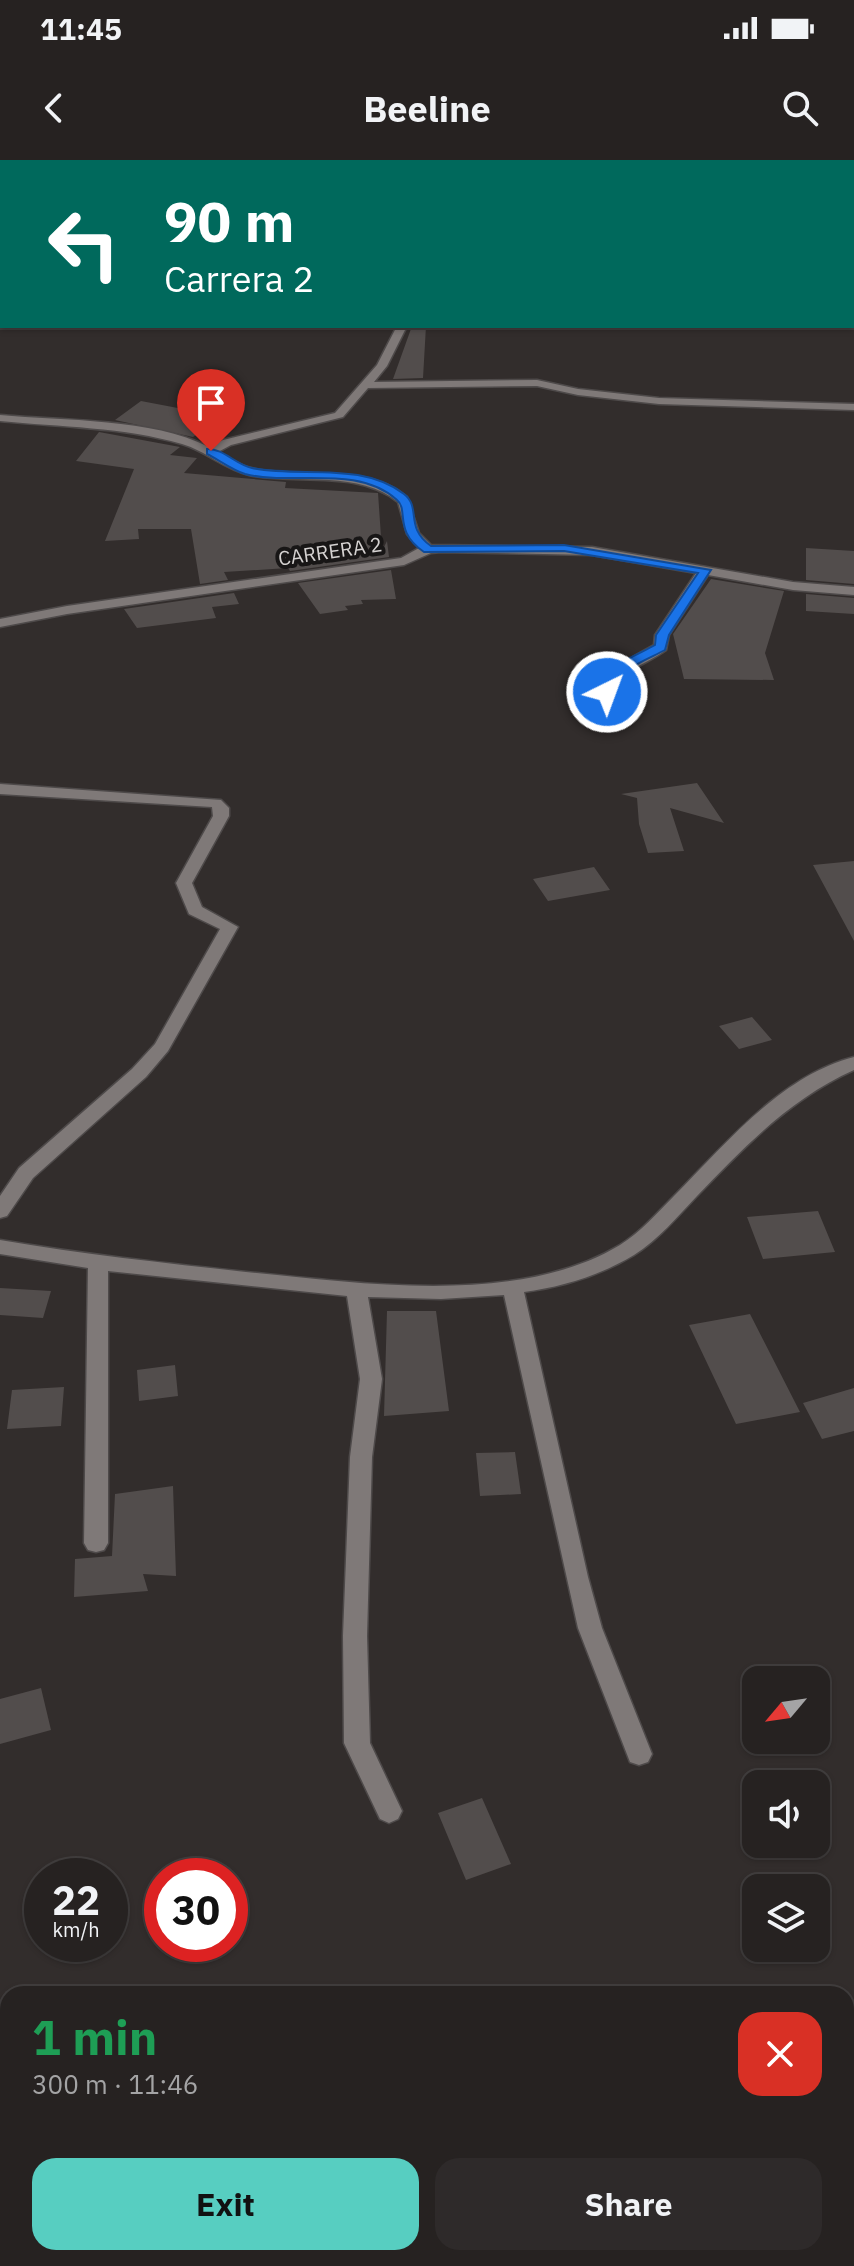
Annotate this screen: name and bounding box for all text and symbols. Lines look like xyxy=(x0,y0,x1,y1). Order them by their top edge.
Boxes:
text: 11:45 xyxy=(40,9,122,48)
text: Beeline xyxy=(363,85,491,132)
icon: back xyxy=(32,86,76,130)
icon: search xyxy=(778,86,822,130)
text: 90 m xyxy=(164,185,294,257)
icon: left xyxy=(32,192,136,296)
text: Carrera 2 xyxy=(164,255,314,302)
pin xyxy=(177,369,245,451)
icon: arrive xyxy=(189,381,233,425)
street label: CARRERA 2 xyxy=(276,530,384,572)
position arrow xyxy=(565,650,649,734)
north arrow xyxy=(742,1666,830,1754)
map controls xyxy=(742,1666,830,1962)
button: sound xyxy=(742,1770,830,1858)
speed limit sign: 30 xyxy=(144,1858,248,1962)
text: 22 xyxy=(52,1874,100,1926)
button: layers xyxy=(742,1874,830,1962)
text: km/h xyxy=(52,1916,100,1943)
text: 1 min xyxy=(32,2006,157,2068)
button: close xyxy=(738,2012,822,2096)
text: 300 m · 11:46 xyxy=(32,2067,198,2101)
button: Exit xyxy=(32,2158,419,2250)
button: Share xyxy=(435,2158,822,2250)

